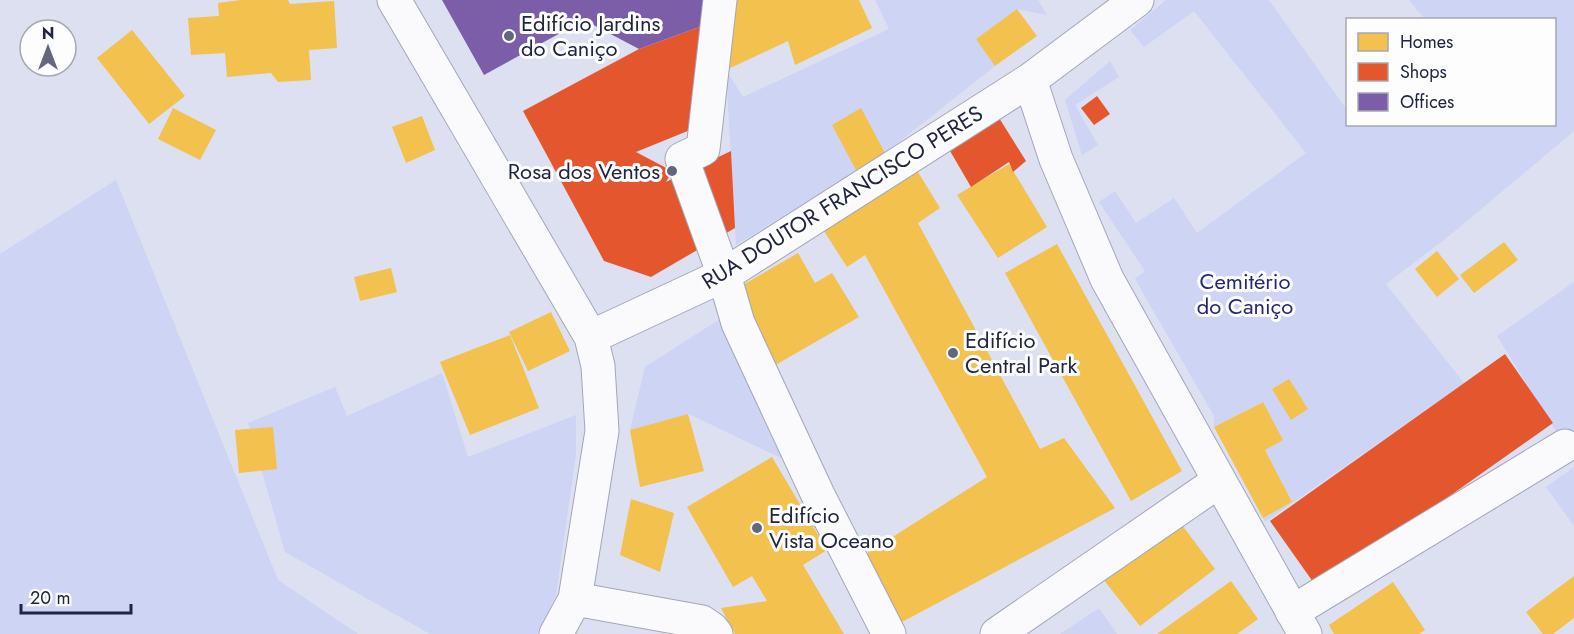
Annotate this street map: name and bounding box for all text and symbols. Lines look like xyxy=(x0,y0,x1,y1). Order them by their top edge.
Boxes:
place label: Edifício Jardins do Caniço xyxy=(521,7,660,64)
north arrow xyxy=(18,18,78,78)
legend xyxy=(1346,18,1556,126)
text: N xyxy=(42,22,54,45)
marker: Edifício Jardins do Caniço xyxy=(502,29,516,43)
text: Homes xyxy=(1400,29,1453,55)
text: Shops xyxy=(1400,59,1447,85)
text: Offices xyxy=(1400,89,1454,115)
street label: RUA DOUTOR FRANCISCO PERES xyxy=(695,97,989,297)
place label: Rosa dos Ventos xyxy=(508,155,660,187)
marker: Rosa dos Ventos xyxy=(665,164,679,178)
park label: Cemitério do Caniço xyxy=(1197,265,1293,322)
place label: Edifício Central Park xyxy=(965,324,1078,381)
marker: Edifício Central Park xyxy=(946,346,960,360)
place label: Edifício Vista Oceano xyxy=(769,499,894,556)
marker: Edifício Vista Oceano xyxy=(750,521,764,535)
scale bar xyxy=(21,577,130,615)
text: 20 m xyxy=(30,585,70,611)

